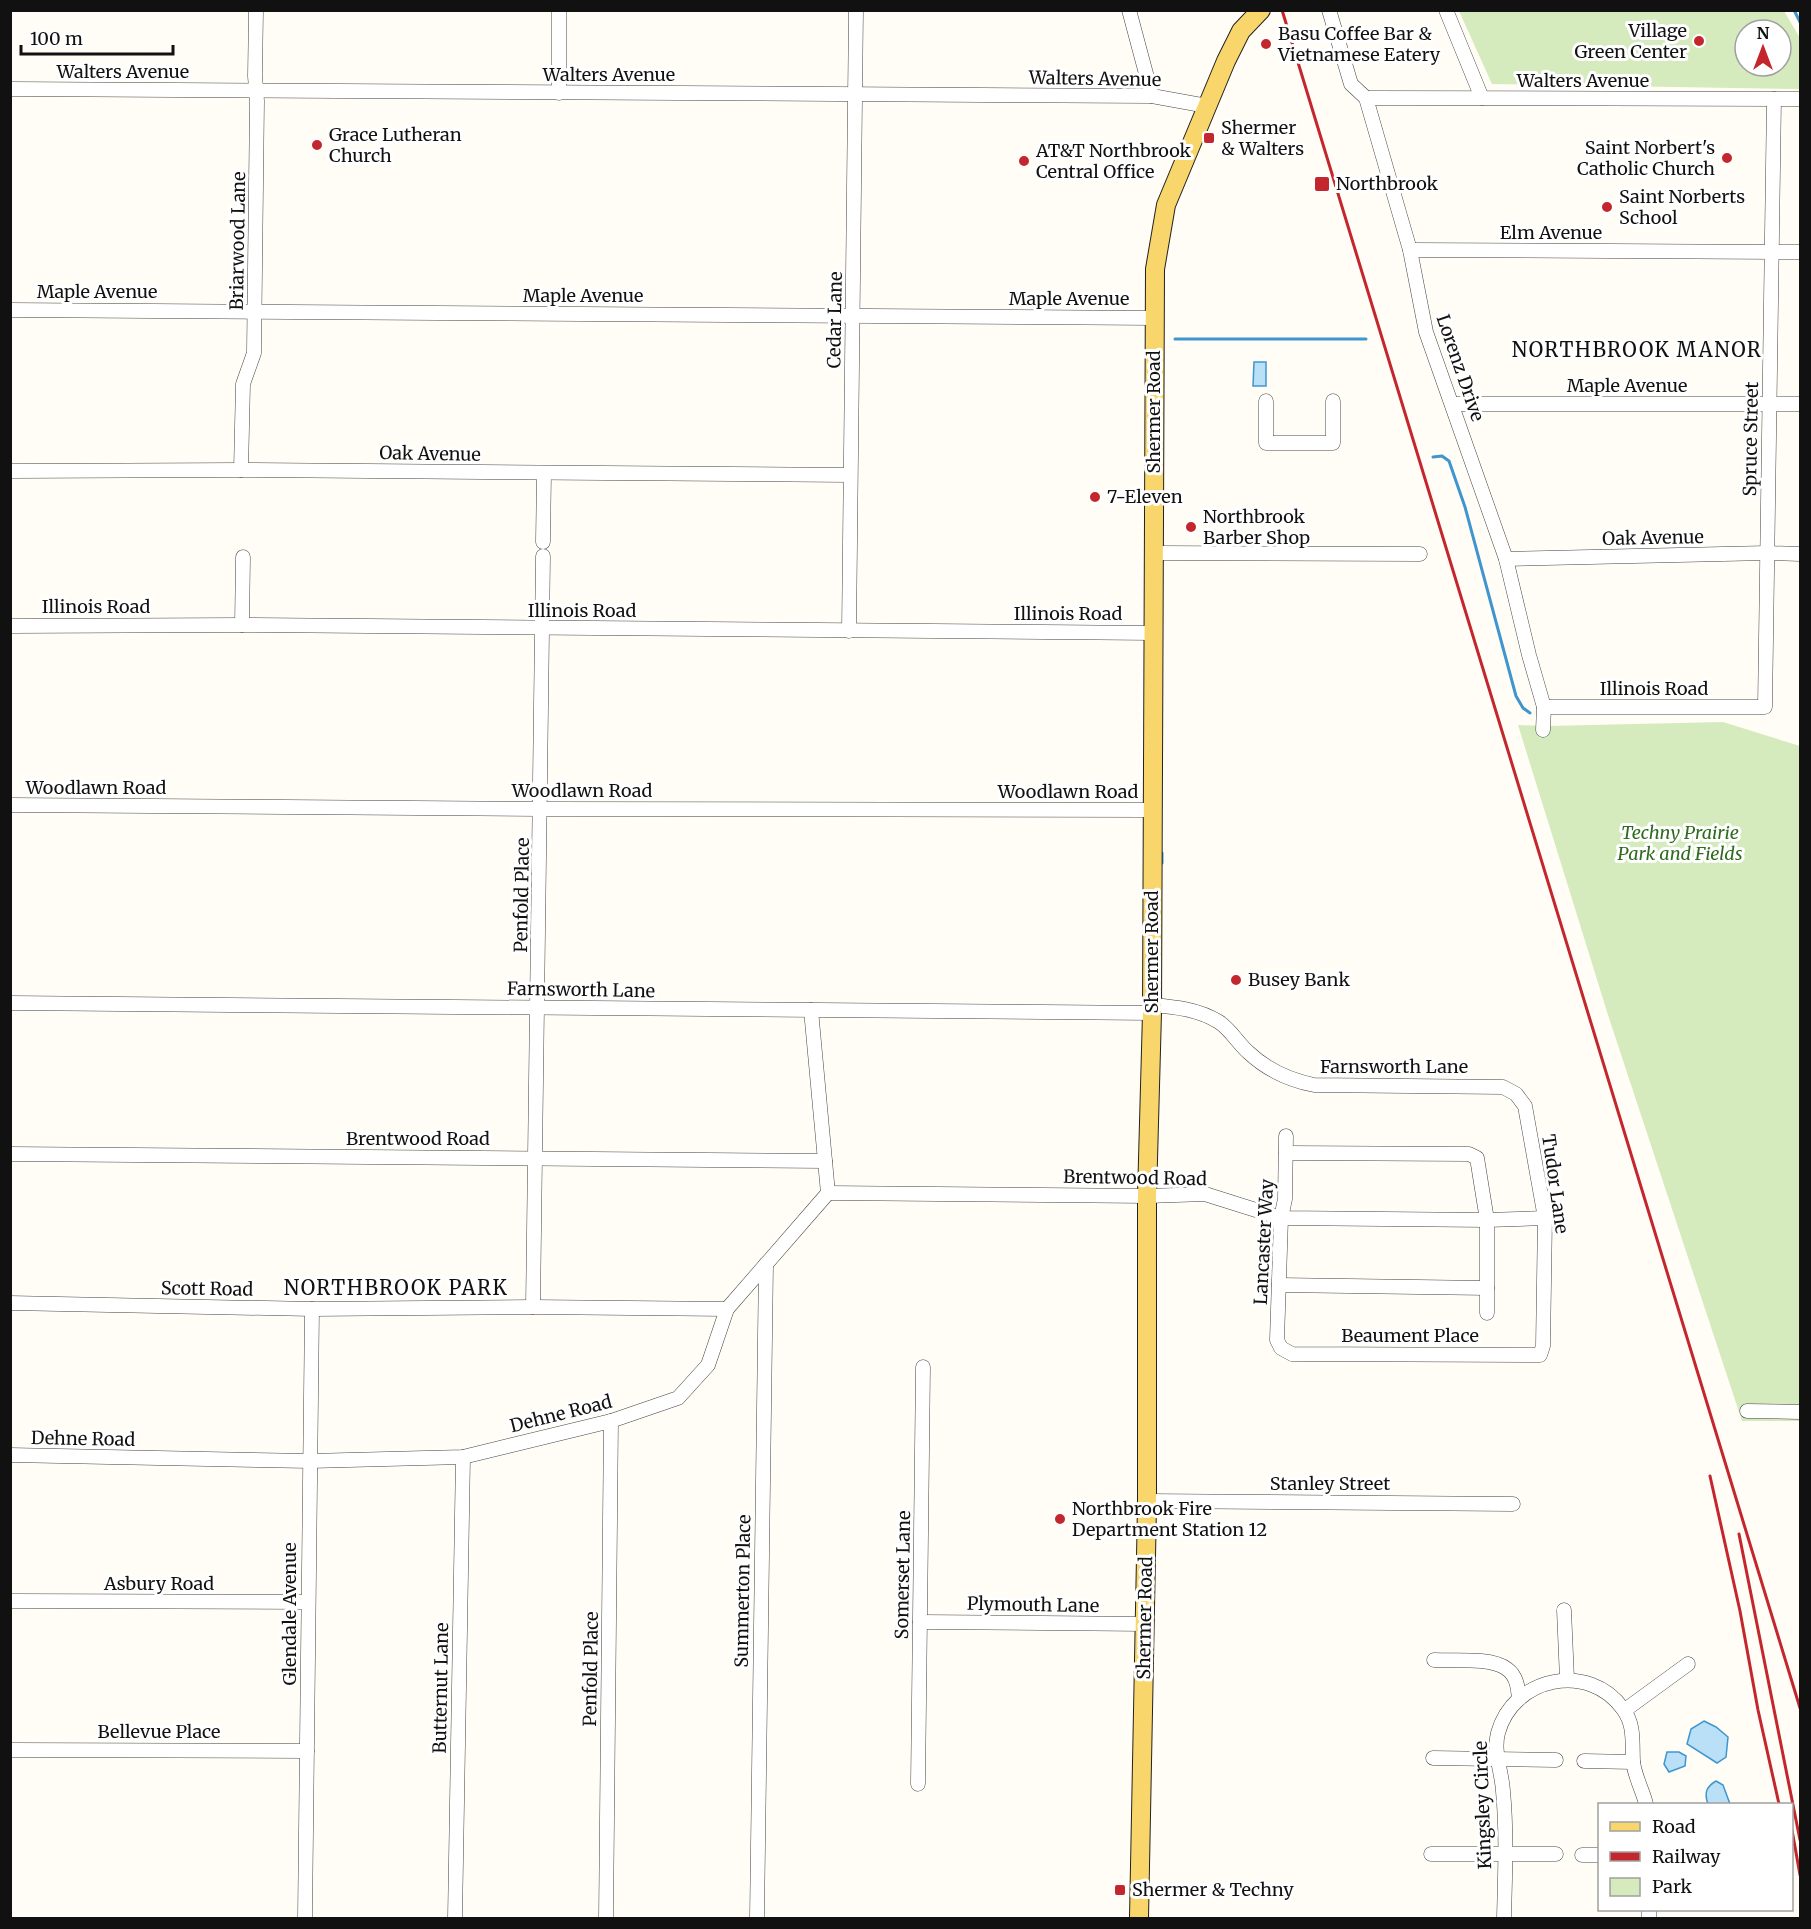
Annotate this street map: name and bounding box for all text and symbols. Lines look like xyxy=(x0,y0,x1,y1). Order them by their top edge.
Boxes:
scale bar xyxy=(21,18,172,56)
north arrow xyxy=(1733,18,1793,78)
place label: Village Green Center xyxy=(1575,19,1687,63)
place label: Basu Coffee Bar & Vietnamese Eatery xyxy=(1277,22,1441,66)
text: N xyxy=(1757,23,1770,43)
text: 100 m xyxy=(30,27,83,50)
marker: Village Green Center xyxy=(1692,34,1706,48)
marker: Basu Coffee Bar & Vietnamese Eatery xyxy=(1259,37,1273,51)
street label: Walters Avenue xyxy=(56,60,189,83)
street label: Walters Avenue xyxy=(542,63,675,86)
street label: Walters Avenue xyxy=(1028,66,1161,91)
street label: Walters Avenue xyxy=(1516,69,1649,92)
place label: Shermer & Walters xyxy=(1221,116,1304,160)
place label: Grace Lutheran Church xyxy=(329,123,462,167)
marker: Shermer & Walters xyxy=(1202,131,1216,145)
place label: Saint Norbert's Catholic Church xyxy=(1577,136,1715,180)
marker: Grace Lutheran Church xyxy=(310,138,324,152)
place label: AT&T Northbrook Central Office xyxy=(1035,139,1192,183)
marker: Saint Norbert's Catholic Church xyxy=(1720,151,1734,165)
marker: AT&T Northbrook Central Office xyxy=(1017,154,1031,168)
street label: Briarwood Lane xyxy=(225,171,250,311)
place label: Northbrook xyxy=(1336,172,1439,195)
marker: Northbrook xyxy=(1313,175,1331,193)
place label: Saint Norberts School xyxy=(1619,185,1745,229)
marker: Saint Norberts School xyxy=(1600,200,1614,214)
street label: Elm Avenue xyxy=(1500,221,1602,244)
street label: Cedar Lane xyxy=(822,271,847,369)
street label: Maple Avenue xyxy=(37,280,157,303)
street label: Maple Avenue xyxy=(523,284,643,307)
street label: Maple Avenue xyxy=(1009,287,1129,310)
street label: Lorenz Drive xyxy=(1431,311,1489,424)
district label: NORTHBROOK MANOR xyxy=(1512,337,1762,362)
street label: Shermer Road xyxy=(1142,350,1165,474)
street label: Maple Avenue xyxy=(1567,374,1687,397)
street label: Spruce Street xyxy=(1738,381,1763,497)
street label: Oak Avenue xyxy=(379,441,481,466)
place label: 7-Eleven xyxy=(1107,485,1183,508)
marker: 7-Eleven xyxy=(1088,490,1102,504)
place label: Northbrook Barber Shop xyxy=(1203,505,1310,549)
marker: Northbrook Barber Shop xyxy=(1184,520,1198,534)
street label: Oak Avenue xyxy=(1602,525,1704,550)
street label: Illinois Road xyxy=(42,595,150,618)
street label: Illinois Road xyxy=(528,599,636,622)
street label: Illinois Road xyxy=(1014,602,1122,625)
street label: Illinois Road xyxy=(1600,677,1708,700)
street label: Woodlawn Road xyxy=(25,776,166,799)
street label: Woodlawn Road xyxy=(511,779,652,802)
street label: Woodlawn Road xyxy=(997,780,1138,803)
park label: Techny Prairie Park and Fields xyxy=(1618,821,1742,865)
street label: Penfold Place xyxy=(509,837,534,953)
street label: Shermer Road xyxy=(1140,890,1163,1014)
place label: Busey Bank xyxy=(1248,968,1350,991)
marker: Busey Bank xyxy=(1229,973,1243,987)
street label: Farnsworth Lane xyxy=(507,977,655,1002)
street label: Farnsworth Lane xyxy=(1320,1055,1468,1078)
street label: Brentwood Road xyxy=(346,1127,490,1150)
street label: Tudor Lane xyxy=(1537,1133,1574,1235)
street label: Brentwood Road xyxy=(1063,1165,1207,1190)
street label: Lancaster Way xyxy=(1249,1178,1278,1306)
district label: NORTHBROOK PARK xyxy=(284,1275,508,1300)
street label: Scott Road xyxy=(161,1276,254,1301)
street label: Beaument Place xyxy=(1341,1324,1479,1347)
street label: Dehne Road xyxy=(507,1390,614,1437)
street label: Dehne Road xyxy=(31,1426,136,1451)
street label: Stanley Street xyxy=(1270,1472,1390,1495)
place label: Northbrook Fire Department Station 12 xyxy=(1072,1497,1267,1541)
street label: Somerset Lane xyxy=(890,1510,915,1640)
marker: Northbrook Fire Department Station 12 xyxy=(1053,1512,1067,1526)
street label: Summerton Place xyxy=(730,1514,755,1668)
street label: Glendale Avenue xyxy=(278,1542,301,1686)
street label: Shermer Road xyxy=(1132,1556,1157,1680)
street label: Asbury Road xyxy=(103,1572,214,1595)
street label: Plymouth Lane xyxy=(967,1592,1099,1617)
street label: Penfold Place xyxy=(578,1611,603,1727)
street label: Butternut Lane xyxy=(428,1622,453,1754)
street label: Bellevue Place xyxy=(98,1720,220,1743)
street label: Kingsley Circle xyxy=(1469,1740,1496,1870)
legend xyxy=(1598,1803,1793,1911)
text: Road xyxy=(1652,1815,1696,1838)
text: Railway xyxy=(1652,1845,1721,1868)
text: Park xyxy=(1652,1875,1693,1898)
place label: Shermer & Techny xyxy=(1132,1878,1294,1901)
marker: Shermer & Techny xyxy=(1113,1883,1127,1897)

